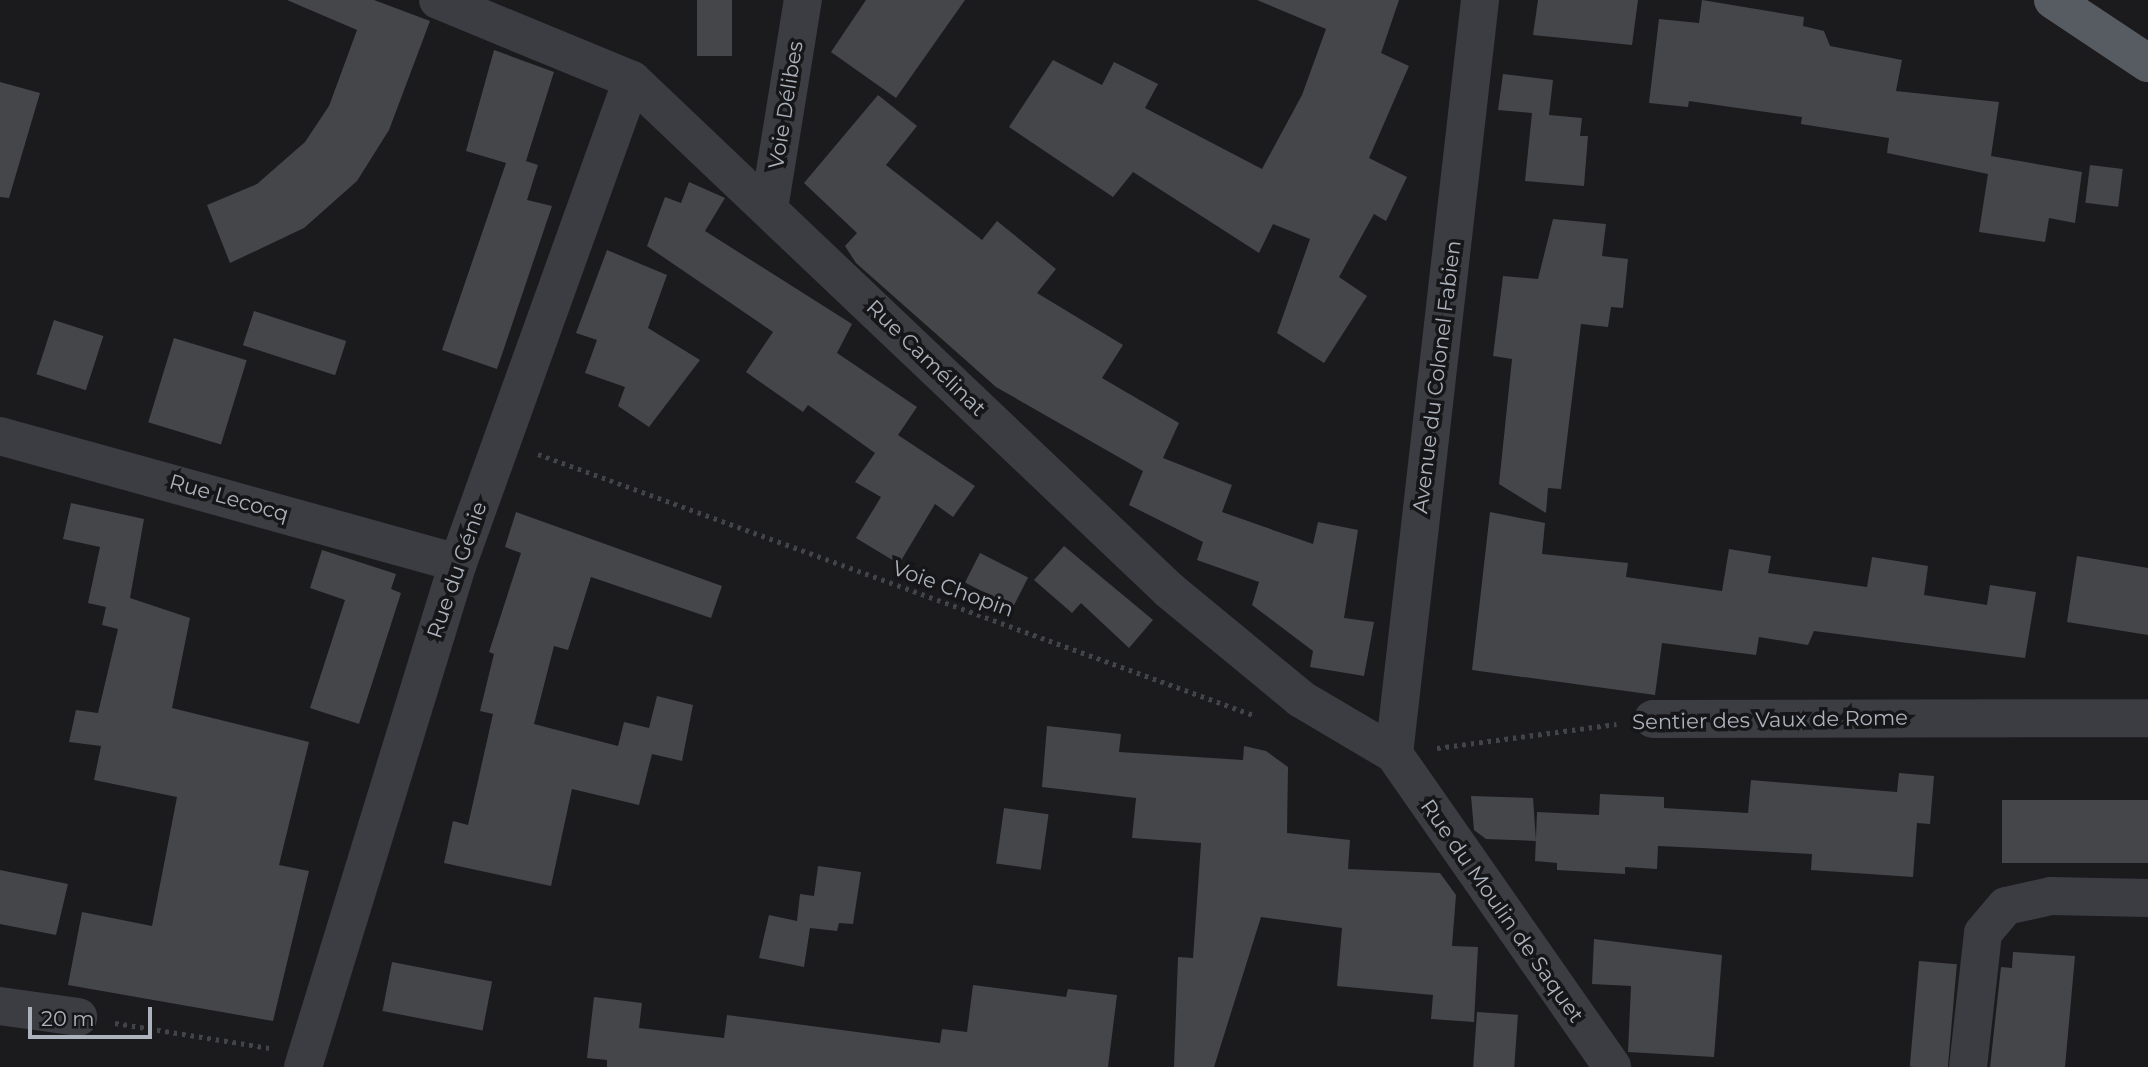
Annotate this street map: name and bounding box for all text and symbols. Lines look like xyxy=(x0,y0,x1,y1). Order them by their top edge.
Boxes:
street label: Voie Délibes xyxy=(763,39,809,171)
street label: Avenue du Colonel Fabien xyxy=(1408,239,1466,515)
street label: Rue Camélinat xyxy=(861,295,991,421)
street label: Rue Lecocq xyxy=(166,469,292,527)
street label: Rue du Génie xyxy=(422,498,492,642)
street label: Voie Chopin xyxy=(889,555,1017,623)
street label: Sentier des Vaux de Rome xyxy=(1632,705,1908,735)
street label: Rue du Moulin de Saquet xyxy=(1415,794,1589,1028)
scale bar xyxy=(32,993,156,1038)
text: 20 m xyxy=(41,1006,95,1031)

